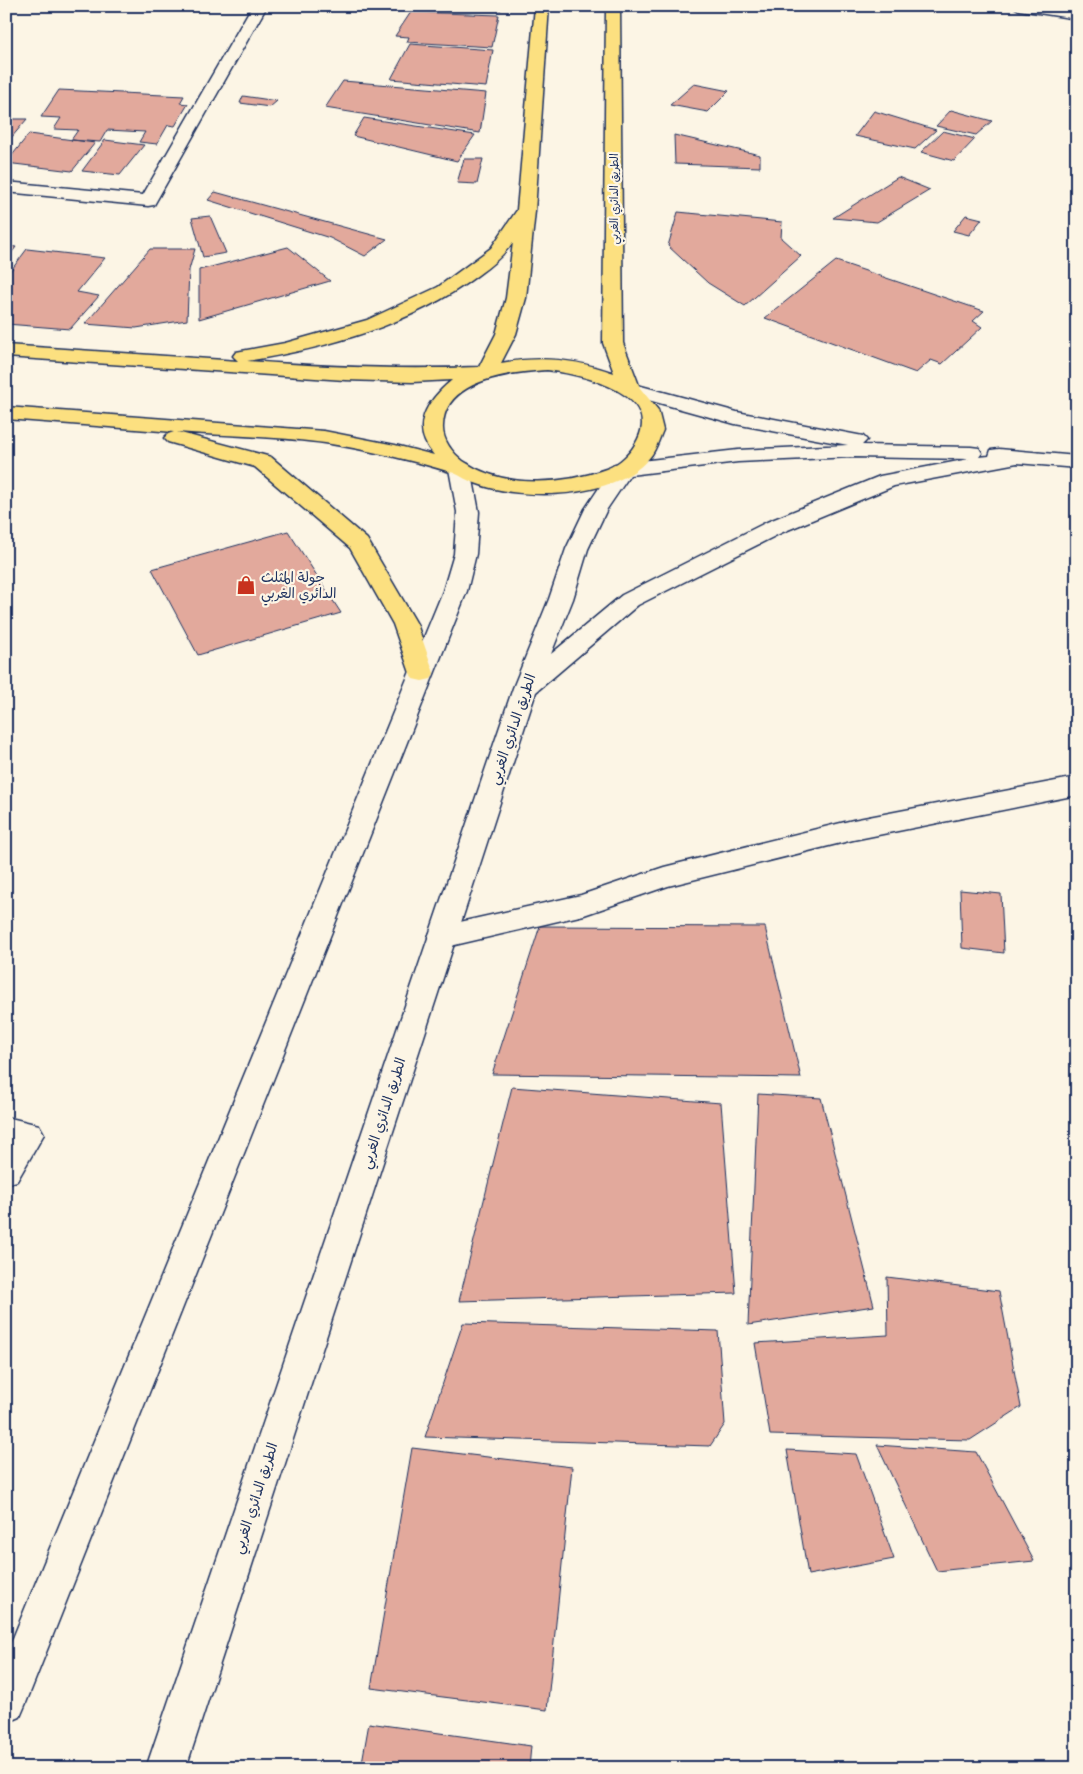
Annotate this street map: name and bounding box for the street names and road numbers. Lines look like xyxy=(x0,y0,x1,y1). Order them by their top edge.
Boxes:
street label: الطريق الدائري الغربي xyxy=(608,153,625,245)
street label: الطريق الدائري الغربي xyxy=(486,672,543,788)
street label: الطريق الدائري الغربي xyxy=(357,1055,413,1172)
street label: الطريق الدائري الغربي xyxy=(229,1440,285,1557)

